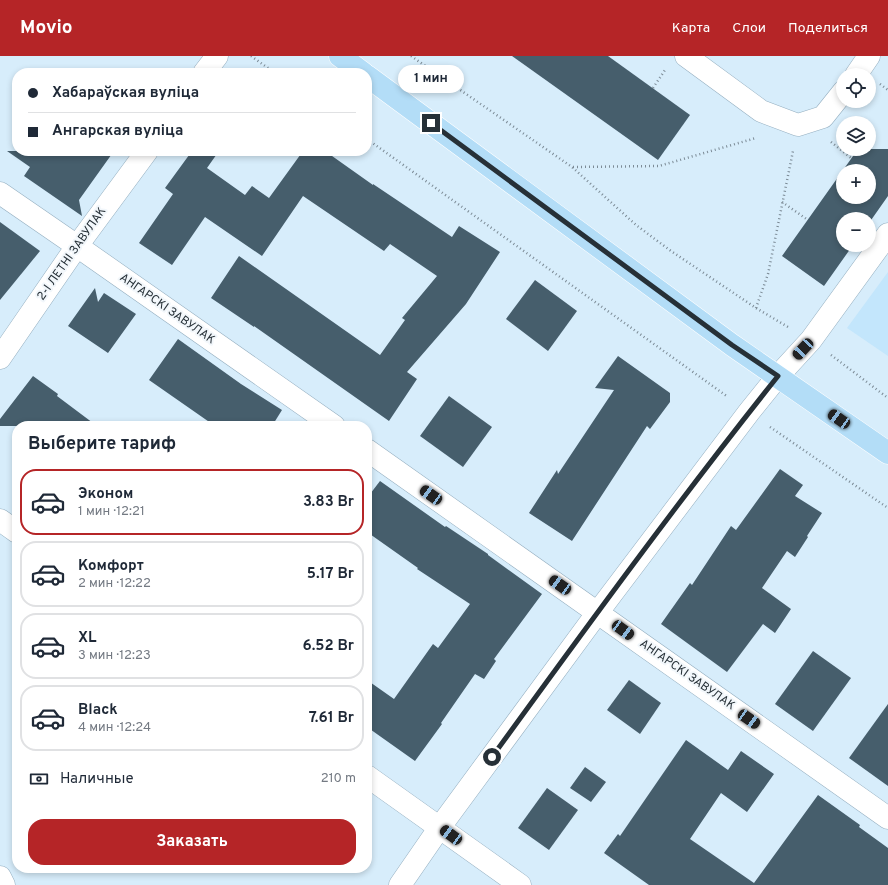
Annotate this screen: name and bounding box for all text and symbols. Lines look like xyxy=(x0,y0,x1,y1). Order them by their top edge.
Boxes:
text: Movio xyxy=(20,16,73,40)
text: Карта xyxy=(672,20,710,37)
text: Слои xyxy=(732,20,766,37)
text: Поделиться xyxy=(788,20,868,37)
callout: 1 мин xyxy=(398,65,464,93)
map controls xyxy=(836,68,876,252)
button: locate xyxy=(836,68,876,108)
text: 1 мин xyxy=(414,71,448,87)
text: Хабараўская вуліца xyxy=(52,84,199,103)
route end xyxy=(422,114,440,132)
button: layers xyxy=(836,116,876,156)
text: Ангарская вуліца xyxy=(52,122,183,141)
button: + xyxy=(836,164,876,204)
street label: 2-І ЛЕТНІ ЗАВУЛАК xyxy=(34,204,110,304)
button: − xyxy=(836,212,876,252)
street label: АНГАРСКІ ЗАВУЛАК xyxy=(116,270,218,348)
car xyxy=(790,336,816,362)
car xyxy=(826,407,852,431)
text: Выберите тариф xyxy=(28,433,176,456)
car xyxy=(418,483,444,507)
icon: car xyxy=(30,484,66,520)
text: Эконом xyxy=(78,485,133,504)
text: 3.83 Br xyxy=(303,493,354,512)
text: 1 мин · 12:21 xyxy=(78,504,145,520)
icon: car xyxy=(30,556,66,592)
text: Комфорт xyxy=(78,557,144,576)
text: 5.17 Br xyxy=(307,565,354,584)
car xyxy=(547,573,573,597)
text: 2 мин · 12:22 xyxy=(78,576,151,592)
car xyxy=(610,618,636,642)
icon: car xyxy=(30,628,66,664)
text: XL xyxy=(78,629,96,648)
street label: АНГАРСКІ ЗАВУЛАК xyxy=(636,636,738,714)
text: 6.52 Br xyxy=(302,637,354,656)
text: 3 мин · 12:23 xyxy=(78,648,151,664)
icon: car xyxy=(30,700,66,736)
text: Black xyxy=(78,701,118,720)
car xyxy=(736,707,762,731)
text: 7.61 Br xyxy=(309,709,354,728)
text: 4 мин · 12:24 xyxy=(78,720,151,736)
route start xyxy=(483,748,501,766)
icon: cash xyxy=(28,768,50,790)
text: Наличные xyxy=(60,770,134,789)
text: 210 m xyxy=(321,771,356,787)
button: Заказать xyxy=(28,819,356,865)
car xyxy=(438,823,464,847)

